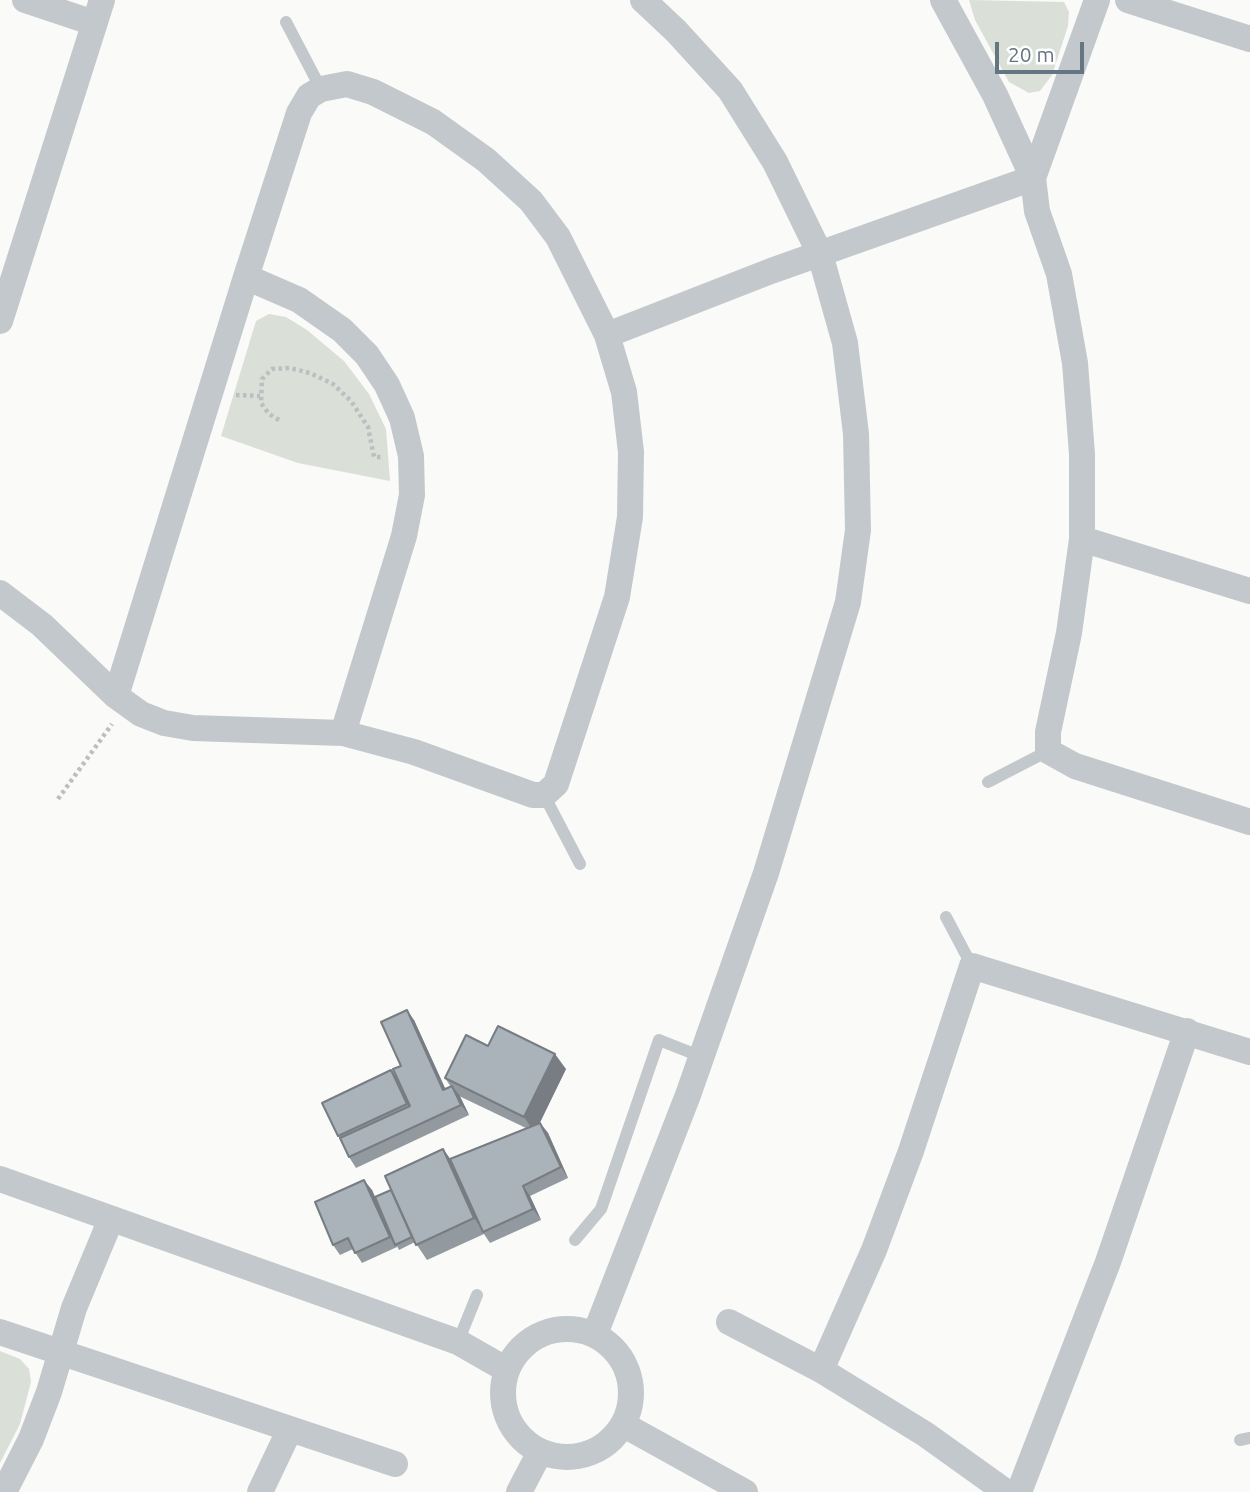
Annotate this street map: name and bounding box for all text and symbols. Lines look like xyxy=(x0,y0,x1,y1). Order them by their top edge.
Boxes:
scale bar xyxy=(998,28,1087,72)
text: 20 m xyxy=(1008,42,1055,66)

